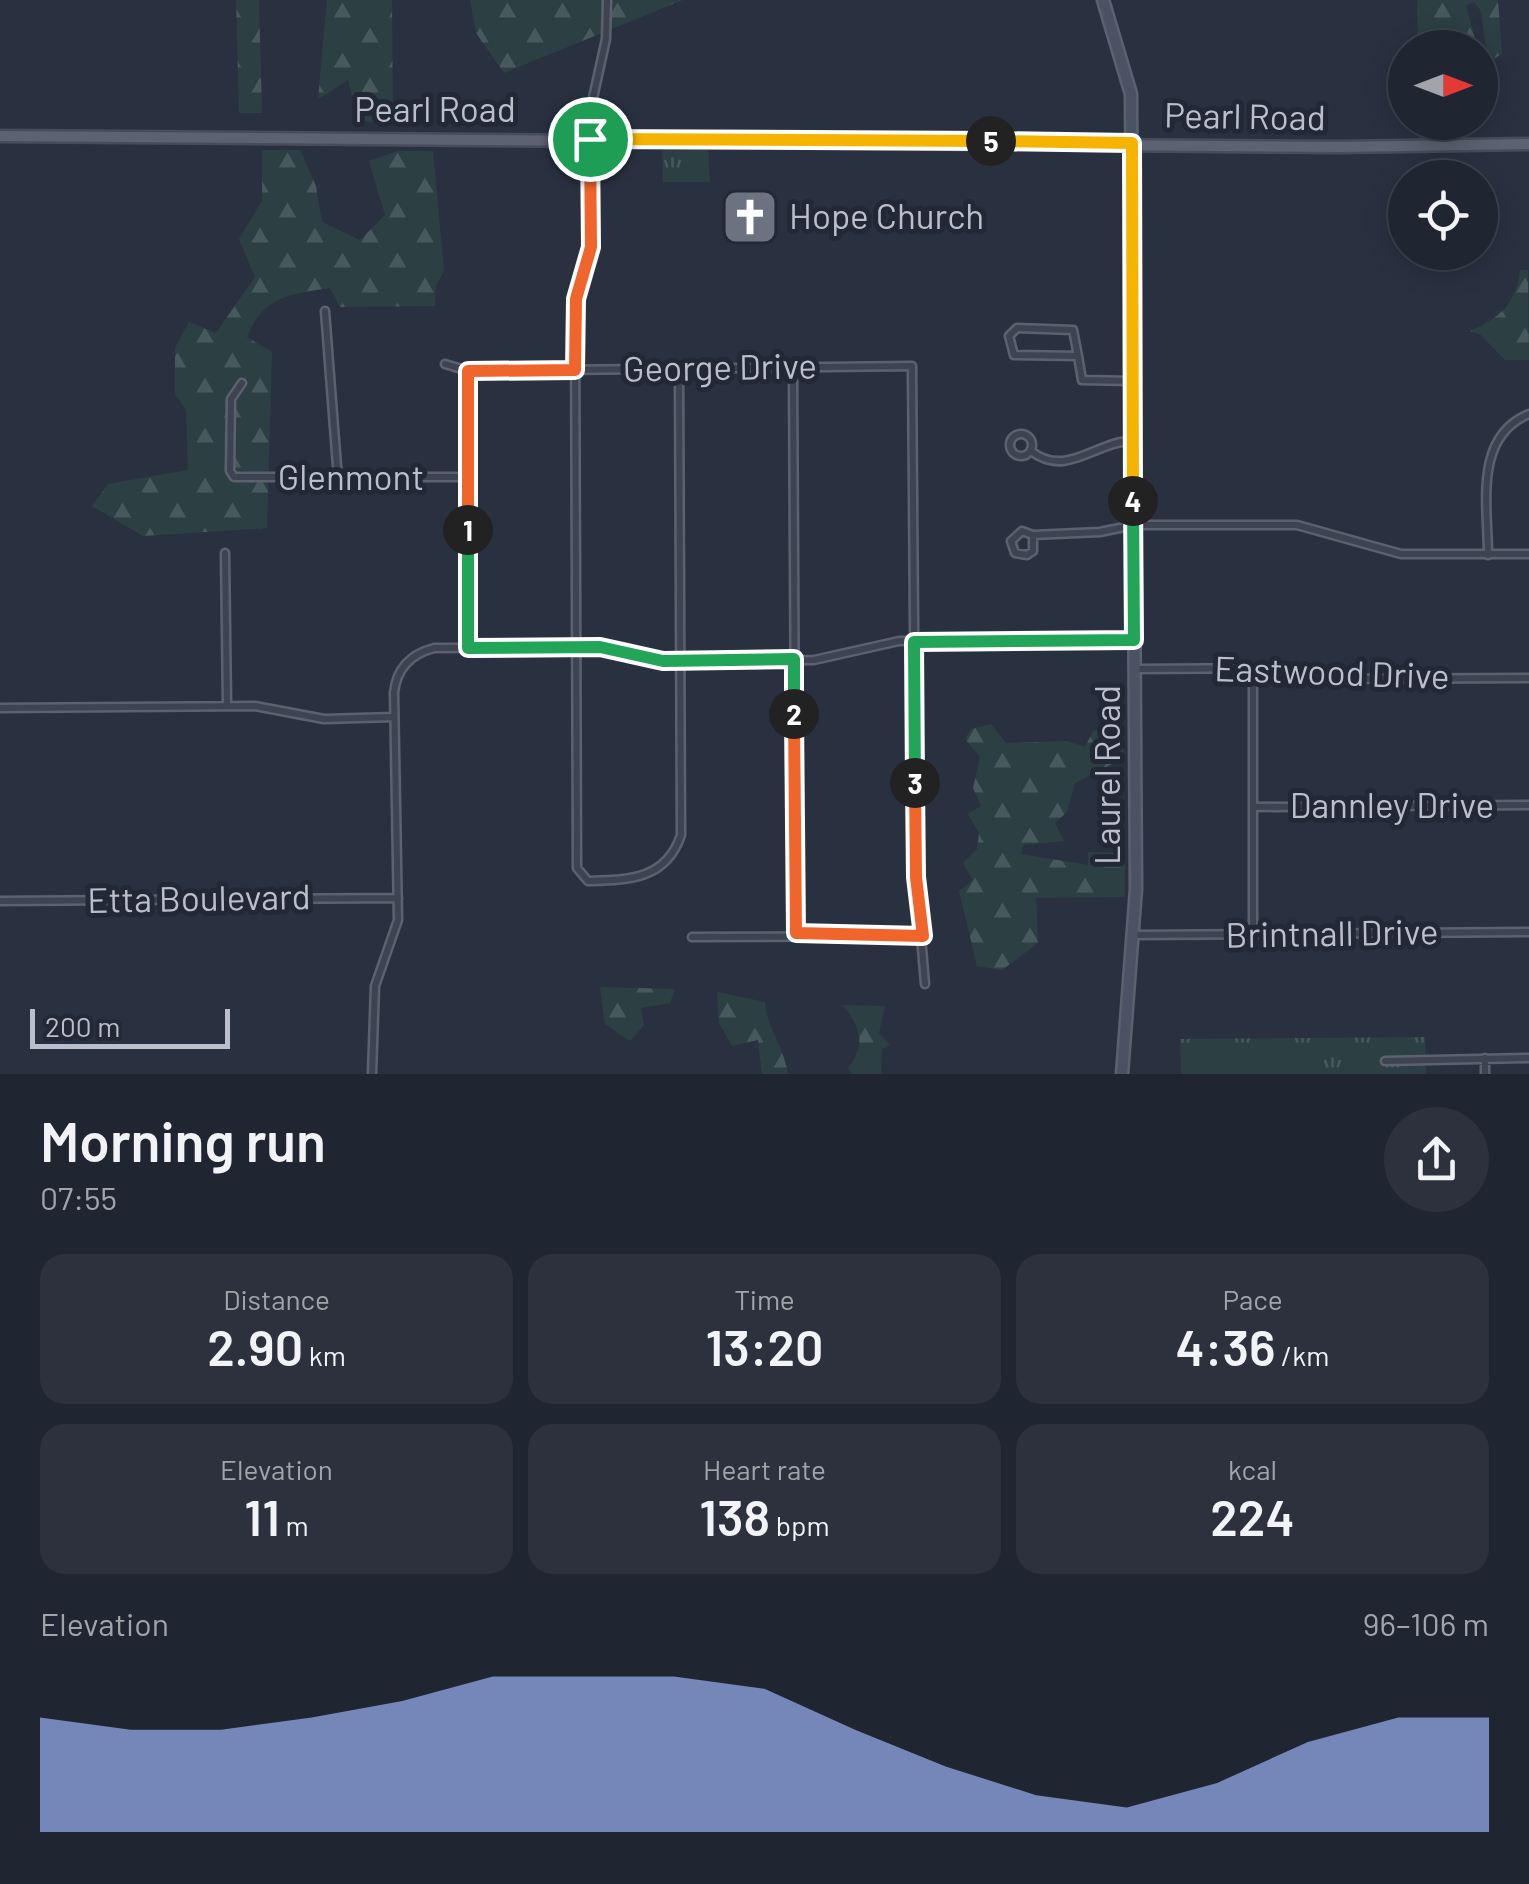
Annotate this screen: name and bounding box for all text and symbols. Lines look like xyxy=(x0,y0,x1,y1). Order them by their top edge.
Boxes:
north arrow xyxy=(1388,30,1498,140)
map controls xyxy=(1388,30,1498,270)
street label: Pearl Road xyxy=(354,87,516,129)
street label: Pearl Road xyxy=(1164,93,1326,137)
pin xyxy=(548,97,633,182)
icon: arrive xyxy=(563,112,618,167)
pin: 5 xyxy=(966,116,1016,166)
text: 5 xyxy=(983,124,999,158)
button: locate xyxy=(1388,160,1498,270)
church icon: Hope Church xyxy=(720,187,780,247)
place label: Hope Church xyxy=(789,194,984,236)
street label: George Drive xyxy=(623,343,817,389)
street label: Glenmont xyxy=(278,455,424,497)
pin: 4 xyxy=(1108,476,1158,526)
text: 4 xyxy=(1125,484,1141,518)
pin: 1 xyxy=(443,505,493,555)
text: 1 xyxy=(463,513,473,547)
street label: Eastwood Drive xyxy=(1214,646,1450,696)
street label: Laurel Road xyxy=(1085,685,1127,865)
pin: 2 xyxy=(769,689,819,739)
text: 2 xyxy=(786,697,802,731)
pin: 3 xyxy=(890,758,940,808)
text: 3 xyxy=(907,766,923,800)
street label: Dannley Drive xyxy=(1290,783,1494,825)
street label: Etta Boulevard xyxy=(87,874,311,920)
street label: Brintnall Drive xyxy=(1225,909,1439,955)
scale bar xyxy=(30,1004,230,1048)
text: 200 m xyxy=(45,1009,120,1043)
text: Morning run xyxy=(40,1107,326,1173)
button: share xyxy=(1384,1107,1489,1212)
text: 07:55 xyxy=(40,1178,117,1216)
text: Distance xyxy=(223,1282,330,1316)
text: Time xyxy=(734,1282,795,1316)
text: Pace xyxy=(1222,1282,1283,1316)
text: 2.90 xyxy=(207,1316,303,1376)
text: 13:20 xyxy=(706,1316,823,1376)
text: 4:36 xyxy=(1176,1316,1276,1376)
text: km xyxy=(303,1338,346,1372)
text: /km xyxy=(1276,1338,1329,1372)
text: Elevation xyxy=(220,1452,333,1486)
text: Heart rate xyxy=(703,1452,826,1486)
text: kcal xyxy=(1228,1452,1277,1486)
text: 11 xyxy=(244,1486,280,1546)
text: 138 xyxy=(699,1486,770,1546)
text: 224 xyxy=(1210,1486,1295,1546)
text: m xyxy=(280,1508,309,1542)
text: bpm xyxy=(770,1508,830,1542)
text: Elevation xyxy=(40,1604,169,1642)
text: 96–106 m xyxy=(1363,1604,1489,1642)

